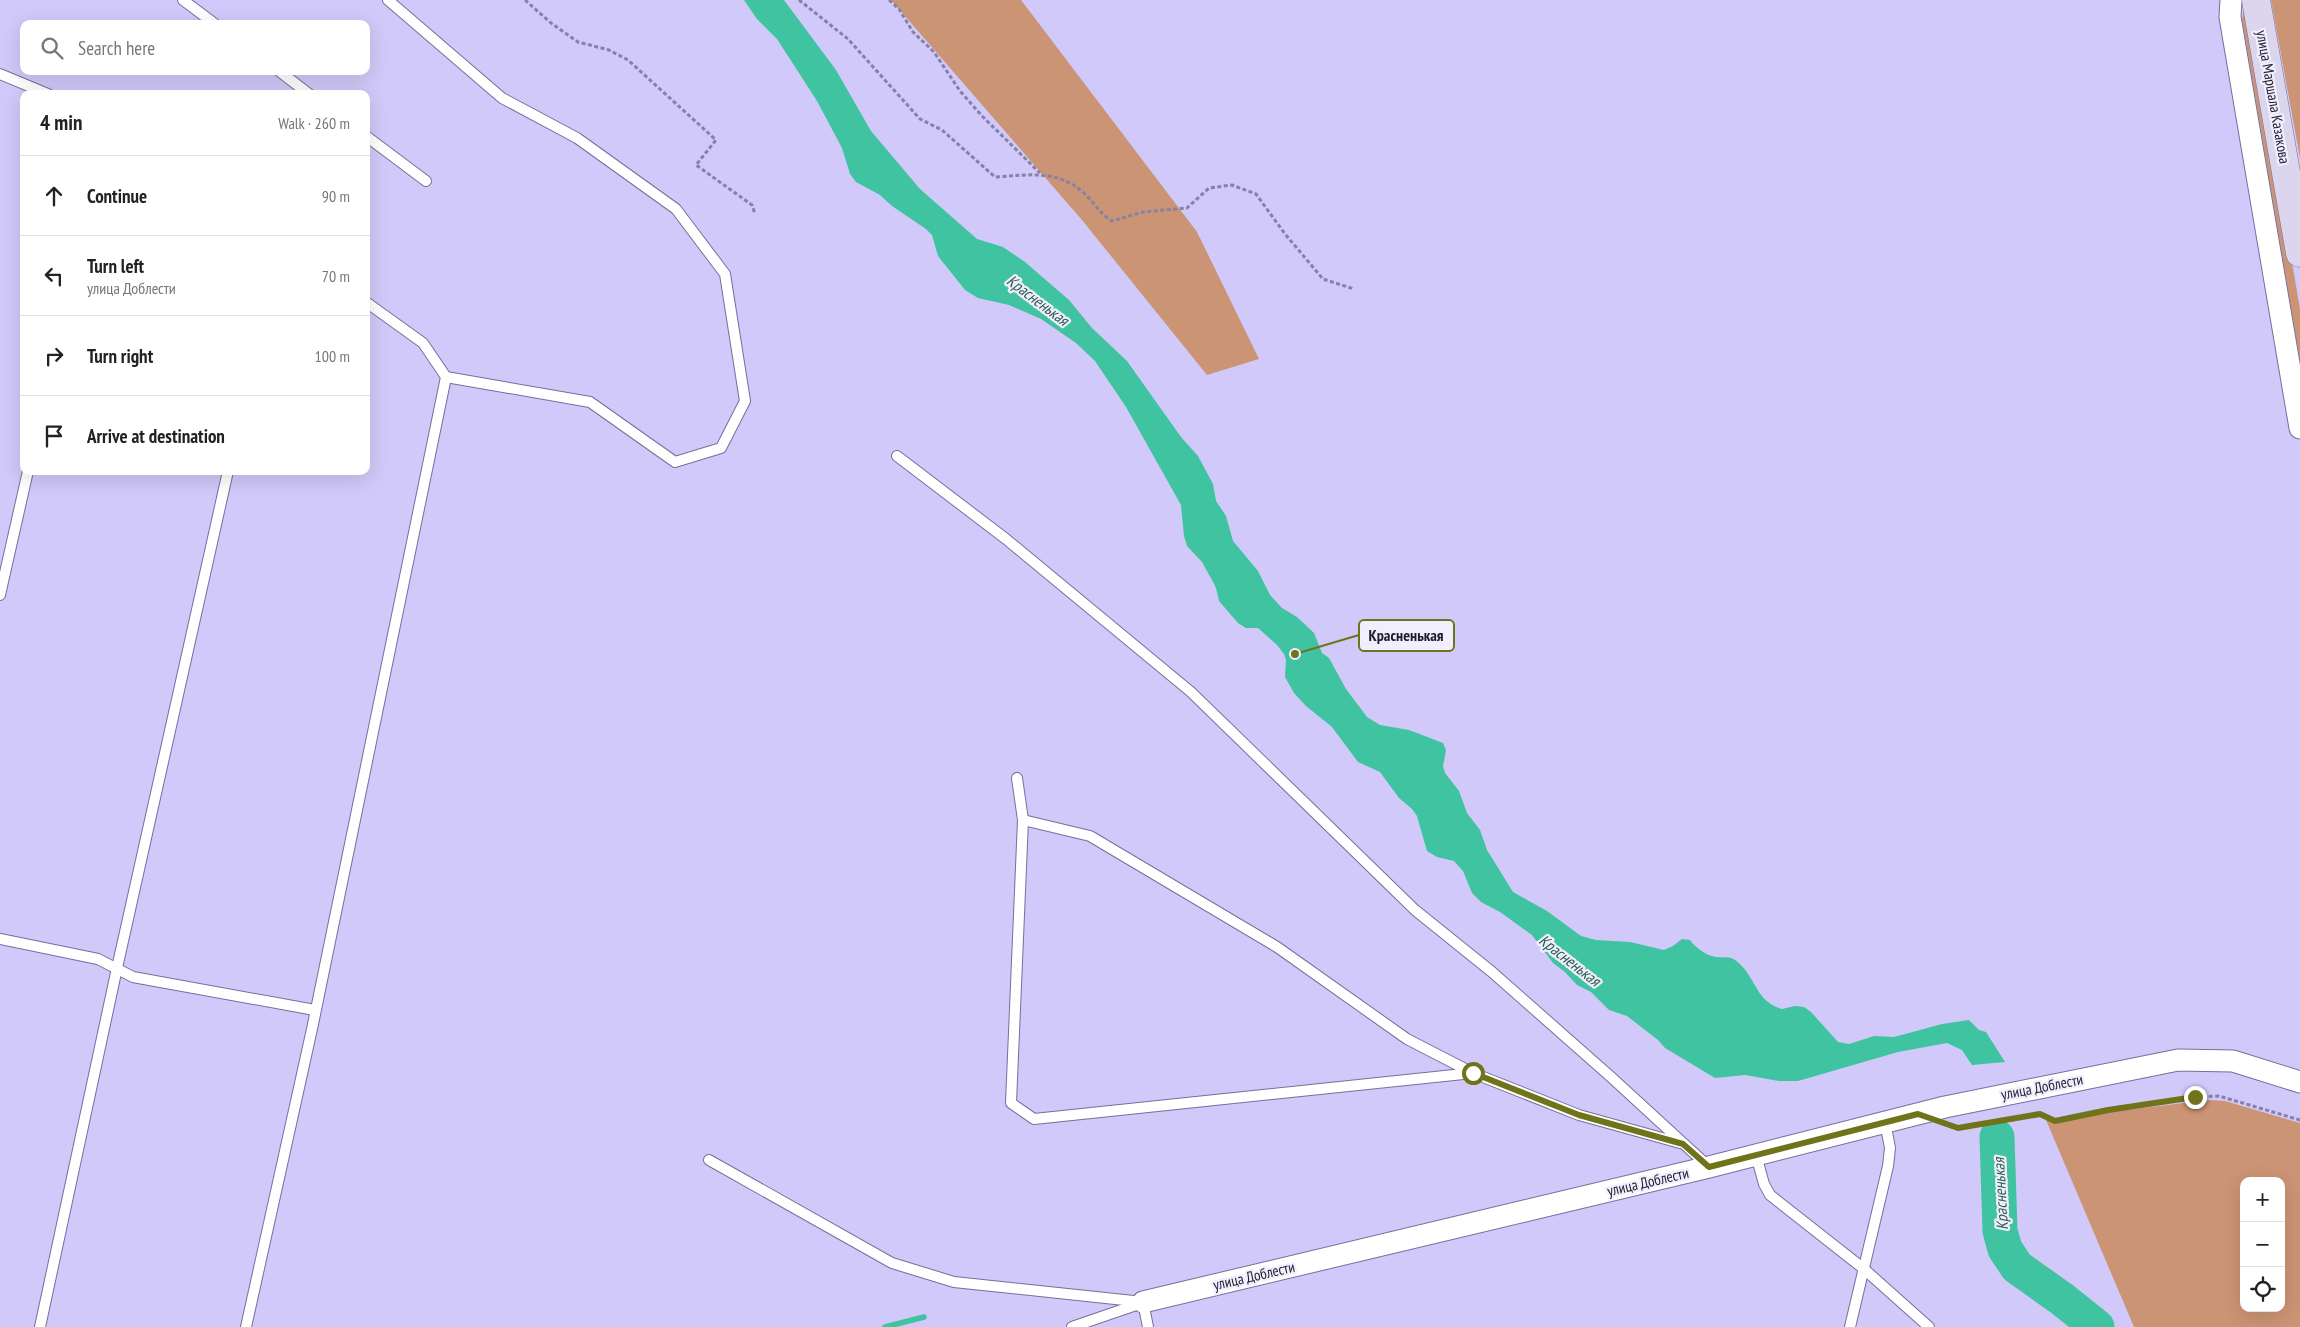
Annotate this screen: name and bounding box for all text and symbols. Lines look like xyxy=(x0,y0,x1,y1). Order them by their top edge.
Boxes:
search box xyxy=(20,20,370,75)
street label: улица Маршала Казакова xyxy=(2252,29,2295,165)
icon: search xyxy=(38,34,66,62)
text: Search here xyxy=(78,36,155,60)
text: 4 min xyxy=(40,109,82,136)
text: Walk · 260 m xyxy=(278,113,350,133)
icon: ahead xyxy=(40,182,68,210)
text: Continue xyxy=(87,184,147,208)
text: 90 m xyxy=(322,186,350,206)
text: Turn left xyxy=(87,254,144,278)
icon: left xyxy=(40,262,68,290)
text: 70 m xyxy=(322,266,350,286)
water label: Красненькая xyxy=(1003,270,1074,331)
text: улица Доблести xyxy=(87,278,176,298)
icon: right xyxy=(40,342,68,370)
text: Turn right xyxy=(87,344,153,368)
text: 100 m xyxy=(315,346,350,366)
icon: arrive xyxy=(40,422,68,450)
text: Arrive at destination xyxy=(87,424,225,448)
callout: Красненькая xyxy=(1359,620,1454,651)
text: Красненькая xyxy=(1368,625,1444,645)
water label: Красненькая xyxy=(1535,930,1606,991)
route start xyxy=(1462,1062,1485,1085)
street label: улица Доблести xyxy=(1999,1069,2085,1104)
route end xyxy=(2184,1086,2207,1109)
water label: Красненькая xyxy=(1988,1156,2012,1231)
street label: улица Доблести xyxy=(1605,1163,1691,1200)
map controls xyxy=(2240,1177,2285,1312)
button: + xyxy=(2240,1177,2285,1222)
button: − xyxy=(2240,1222,2285,1267)
street label: улица Доблести xyxy=(1211,1257,1297,1294)
button: locate xyxy=(2240,1267,2285,1312)

